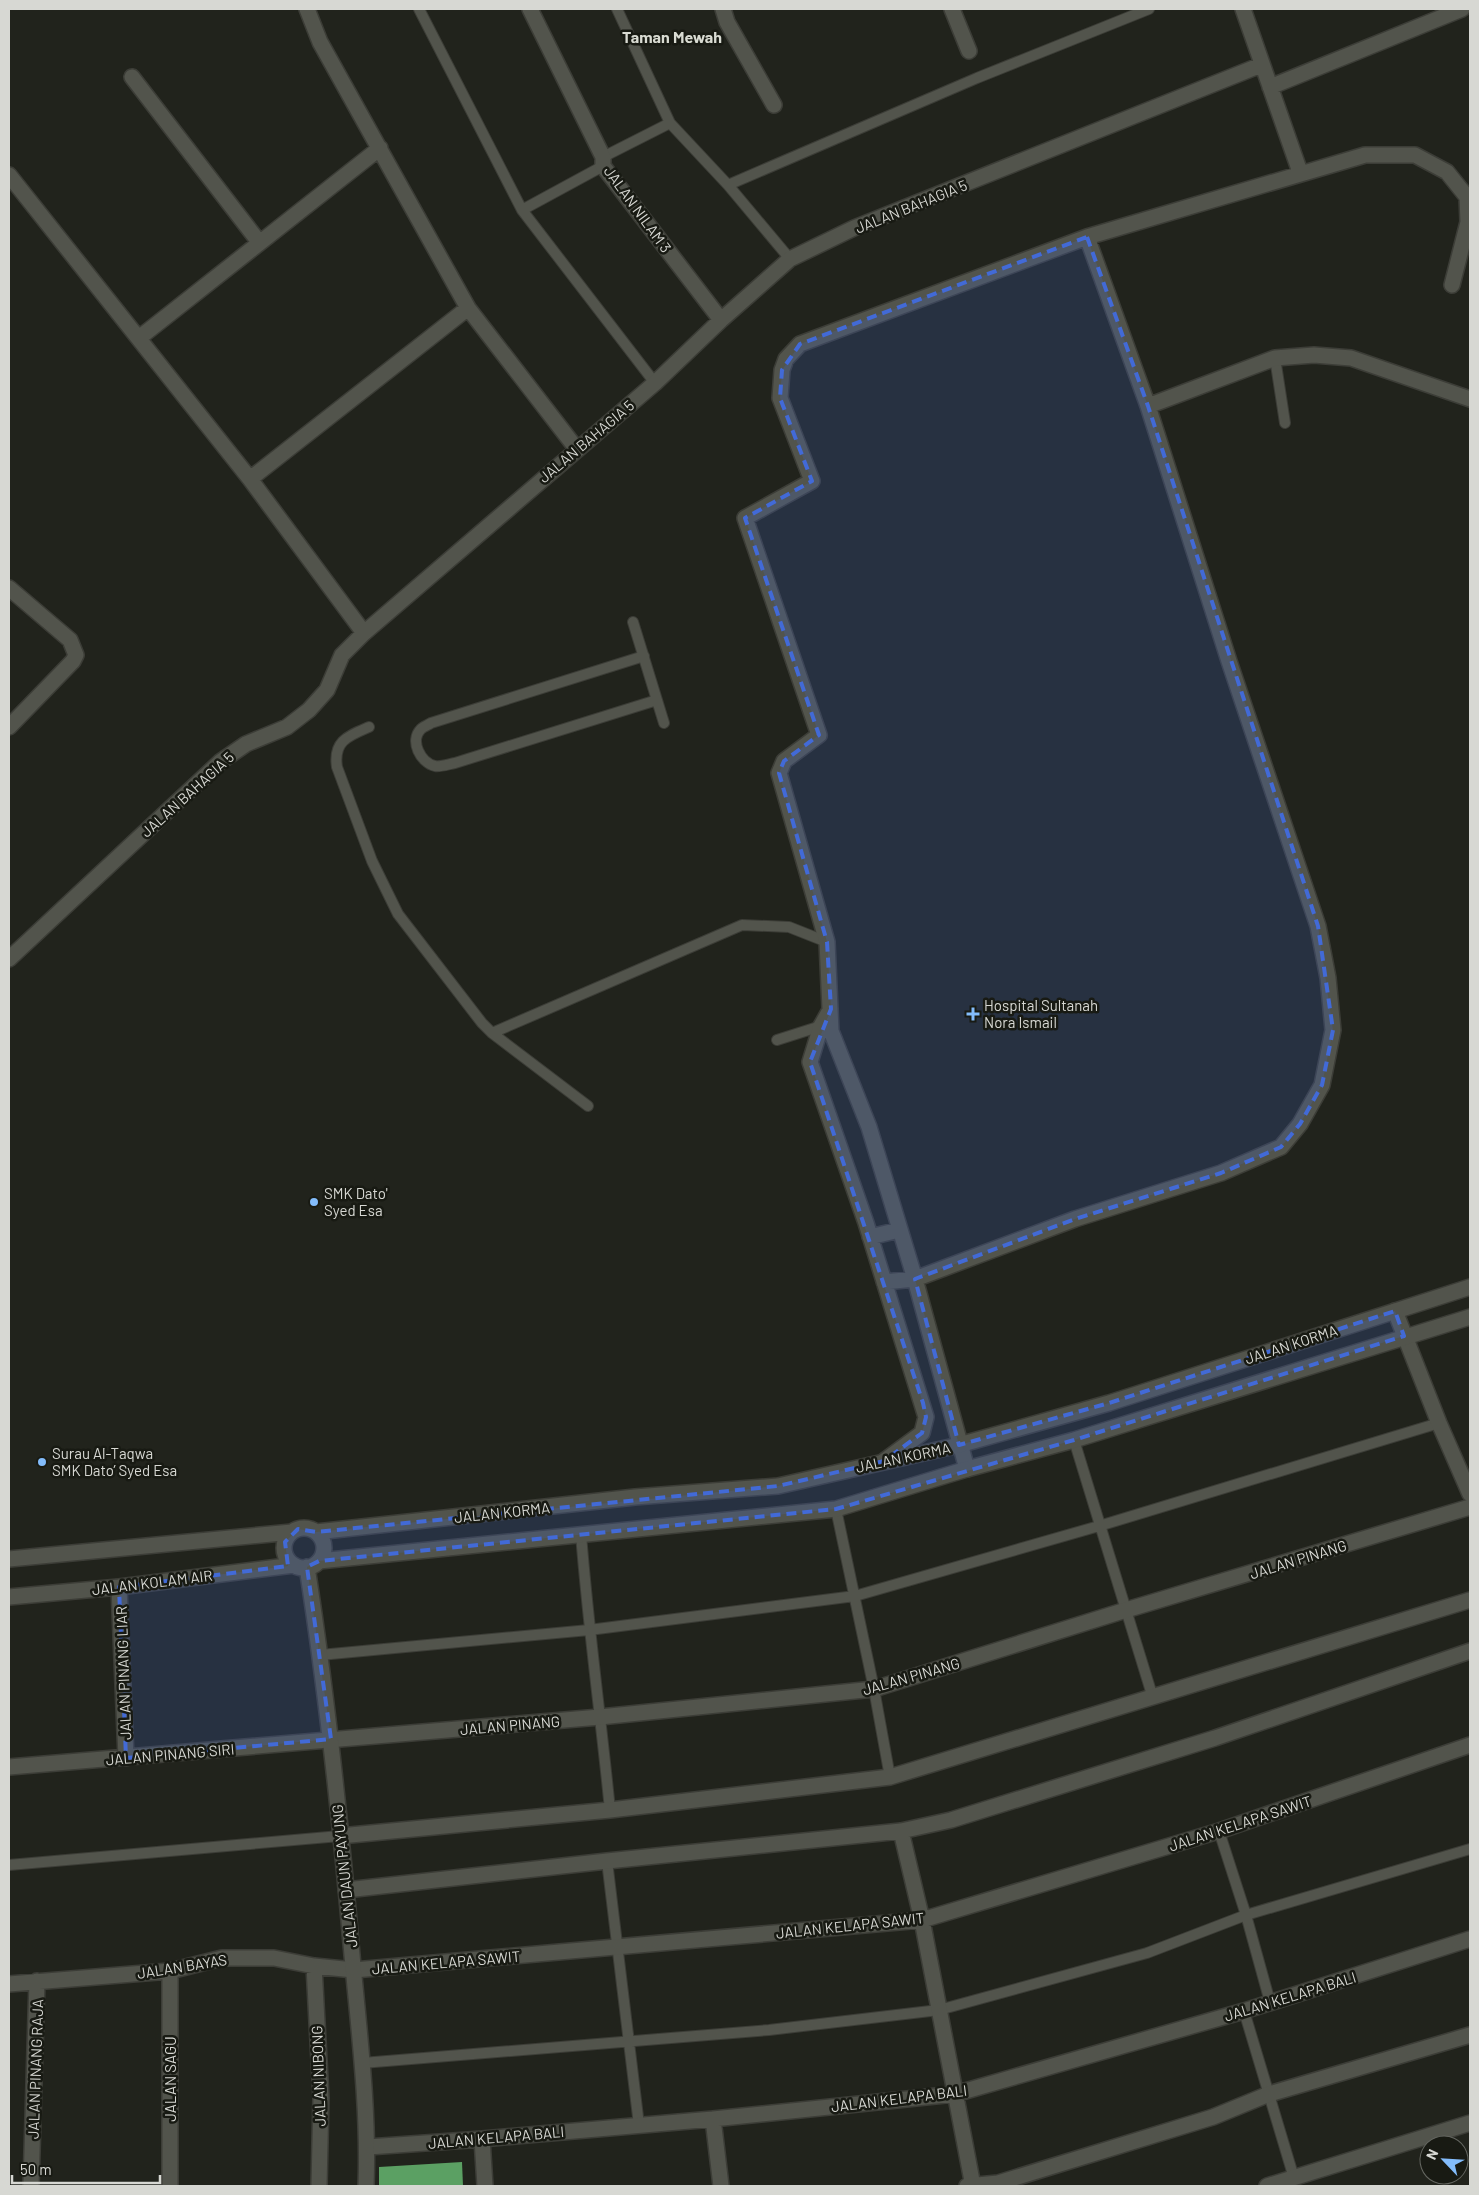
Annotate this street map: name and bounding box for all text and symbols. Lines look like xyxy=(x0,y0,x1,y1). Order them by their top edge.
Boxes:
district label: Taman Mewah xyxy=(622,27,722,46)
street label: JALAN NILAM 3 xyxy=(601,162,675,256)
street label: JALAN BAHAGIA 5 xyxy=(852,175,970,237)
street label: JALAN BAHAGIA 5 xyxy=(535,396,637,486)
street label: JALAN BAHAGIA 5 xyxy=(137,748,237,840)
place label: Hospital Sultanah Nora Ismail xyxy=(984,996,1098,1031)
marker: Hospital Sultanah Nora Ismail xyxy=(966,1007,980,1021)
place label: SMK Dato' Syed Esa xyxy=(324,1184,388,1219)
marker: SMK Dato' Syed Esa xyxy=(308,1196,320,1208)
street label: JALAN KORMA xyxy=(1242,1321,1340,1367)
street label: JALAN KORMA xyxy=(854,1438,952,1476)
place label: Surau Al-Taqwa SMK Dato’ Syed Esa xyxy=(52,1444,177,1479)
marker: Surau Al-Taqwa SMK Dato’ Syed Esa xyxy=(36,1456,48,1468)
street label: JALAN KORMA xyxy=(453,1498,551,1526)
street label: JALAN PINANG xyxy=(1247,1536,1349,1582)
street label: JALAN KOLAM AIR xyxy=(91,1566,213,1598)
street label: JALAN PINANG LIAR xyxy=(112,1606,134,1740)
street label: JALAN PINANG xyxy=(860,1654,962,1698)
street label: JALAN PINANG xyxy=(459,1712,561,1738)
street label: JALAN PINANG SIRI xyxy=(105,1739,235,1769)
street label: JALAN KELAPA SAWIT xyxy=(1166,1791,1314,1855)
street label: JALAN DAUN PAYUNG xyxy=(328,1803,360,1949)
street label: JALAN KELAPA SAWIT xyxy=(775,1908,925,1942)
street label: JALAN KELAPA SAWIT xyxy=(371,1947,521,1977)
street label: JALAN BAYAS xyxy=(136,1950,228,1982)
street label: JALAN KELAPA BALI xyxy=(1222,1967,1358,2025)
street label: JALAN PINANG RAJA xyxy=(24,1999,46,2139)
street label: JALAN NIBONG xyxy=(307,2025,329,2127)
street label: JALAN SAGU xyxy=(161,2036,179,2122)
street label: JALAN KELAPA BALI xyxy=(830,2081,968,2115)
street label: JALAN KELAPA BALI xyxy=(427,2122,565,2152)
north arrow xyxy=(1419,2135,1469,2185)
text: N xyxy=(1422,2146,1441,2162)
scale bar xyxy=(12,2152,160,2184)
text: 50 m xyxy=(20,2160,52,2178)

